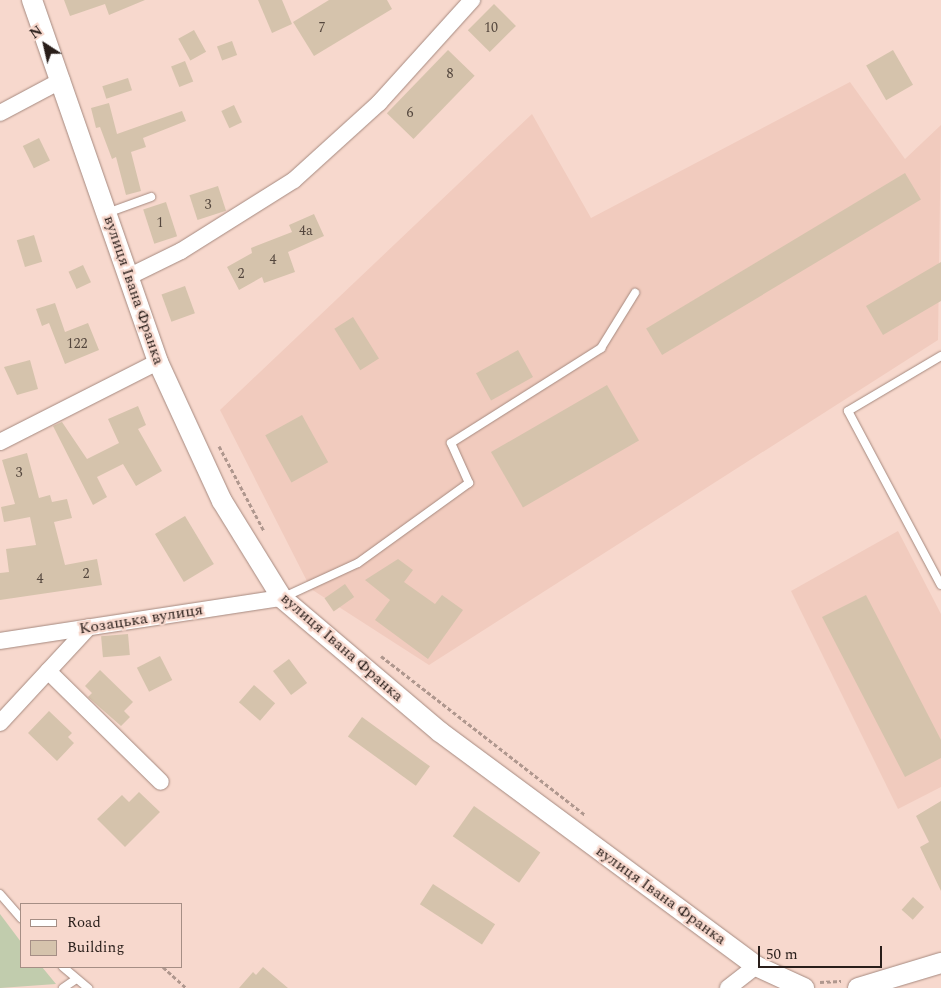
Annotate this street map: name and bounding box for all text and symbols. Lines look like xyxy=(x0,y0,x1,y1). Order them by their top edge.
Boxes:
north arrow xyxy=(20,20,70,70)
text: N xyxy=(25,20,47,44)
house number: 7 xyxy=(319,20,325,36)
house number: 10 xyxy=(484,20,498,36)
house number: 8 xyxy=(447,66,453,82)
house number: 6 xyxy=(407,105,413,121)
house number: 3 xyxy=(205,197,211,213)
street label: вулиця Івана Франка xyxy=(99,213,169,367)
house number: 1 xyxy=(157,215,163,231)
house number: 4а xyxy=(299,223,313,239)
house number: 4 xyxy=(270,252,276,268)
house number: 2 xyxy=(238,266,244,282)
house number: 122 xyxy=(67,336,87,352)
house number: 3 xyxy=(16,465,22,481)
house number: 2 xyxy=(83,566,89,582)
house number: 4 xyxy=(37,571,43,587)
street label: вулиця Івана Франка xyxy=(277,589,407,705)
street label: Козацька вулиця xyxy=(78,600,204,638)
street label: вулиця Івана Франка xyxy=(592,841,730,949)
legend xyxy=(20,903,182,968)
text: Road xyxy=(67,911,101,934)
text: Building xyxy=(67,936,124,959)
scale bar xyxy=(761,936,885,968)
text: 50 m xyxy=(766,943,798,966)

